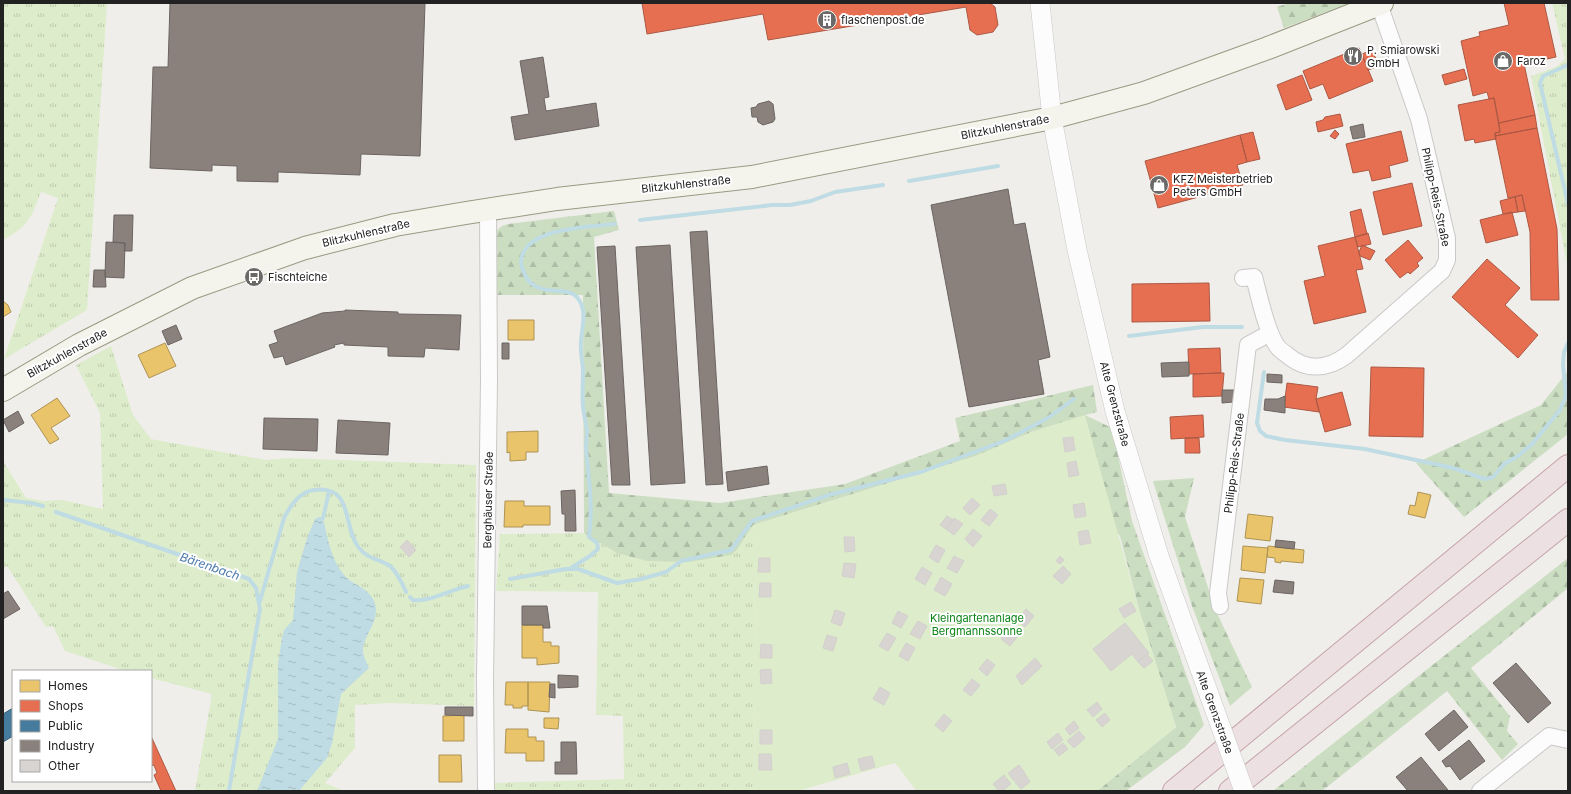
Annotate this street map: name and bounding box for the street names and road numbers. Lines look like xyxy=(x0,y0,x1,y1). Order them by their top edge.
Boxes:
street label: Blitzkuhlenstraße xyxy=(960,112,1050,142)
street label: Philipp-Reis-Straße xyxy=(1419,146,1453,248)
street label: Blitzkuhlenstraße xyxy=(641,172,731,196)
street label: Blitzkuhlenstraße xyxy=(321,216,411,250)
street label: Blitzkuhlenstraße xyxy=(24,325,110,381)
street label: Alte Grenzstraße xyxy=(1097,360,1133,448)
street label: Philipp-Reis-Straße xyxy=(1221,412,1247,514)
street label: Berghäuser Straße xyxy=(480,451,496,549)
street label: Alte Grenzstraße xyxy=(1193,669,1237,755)

